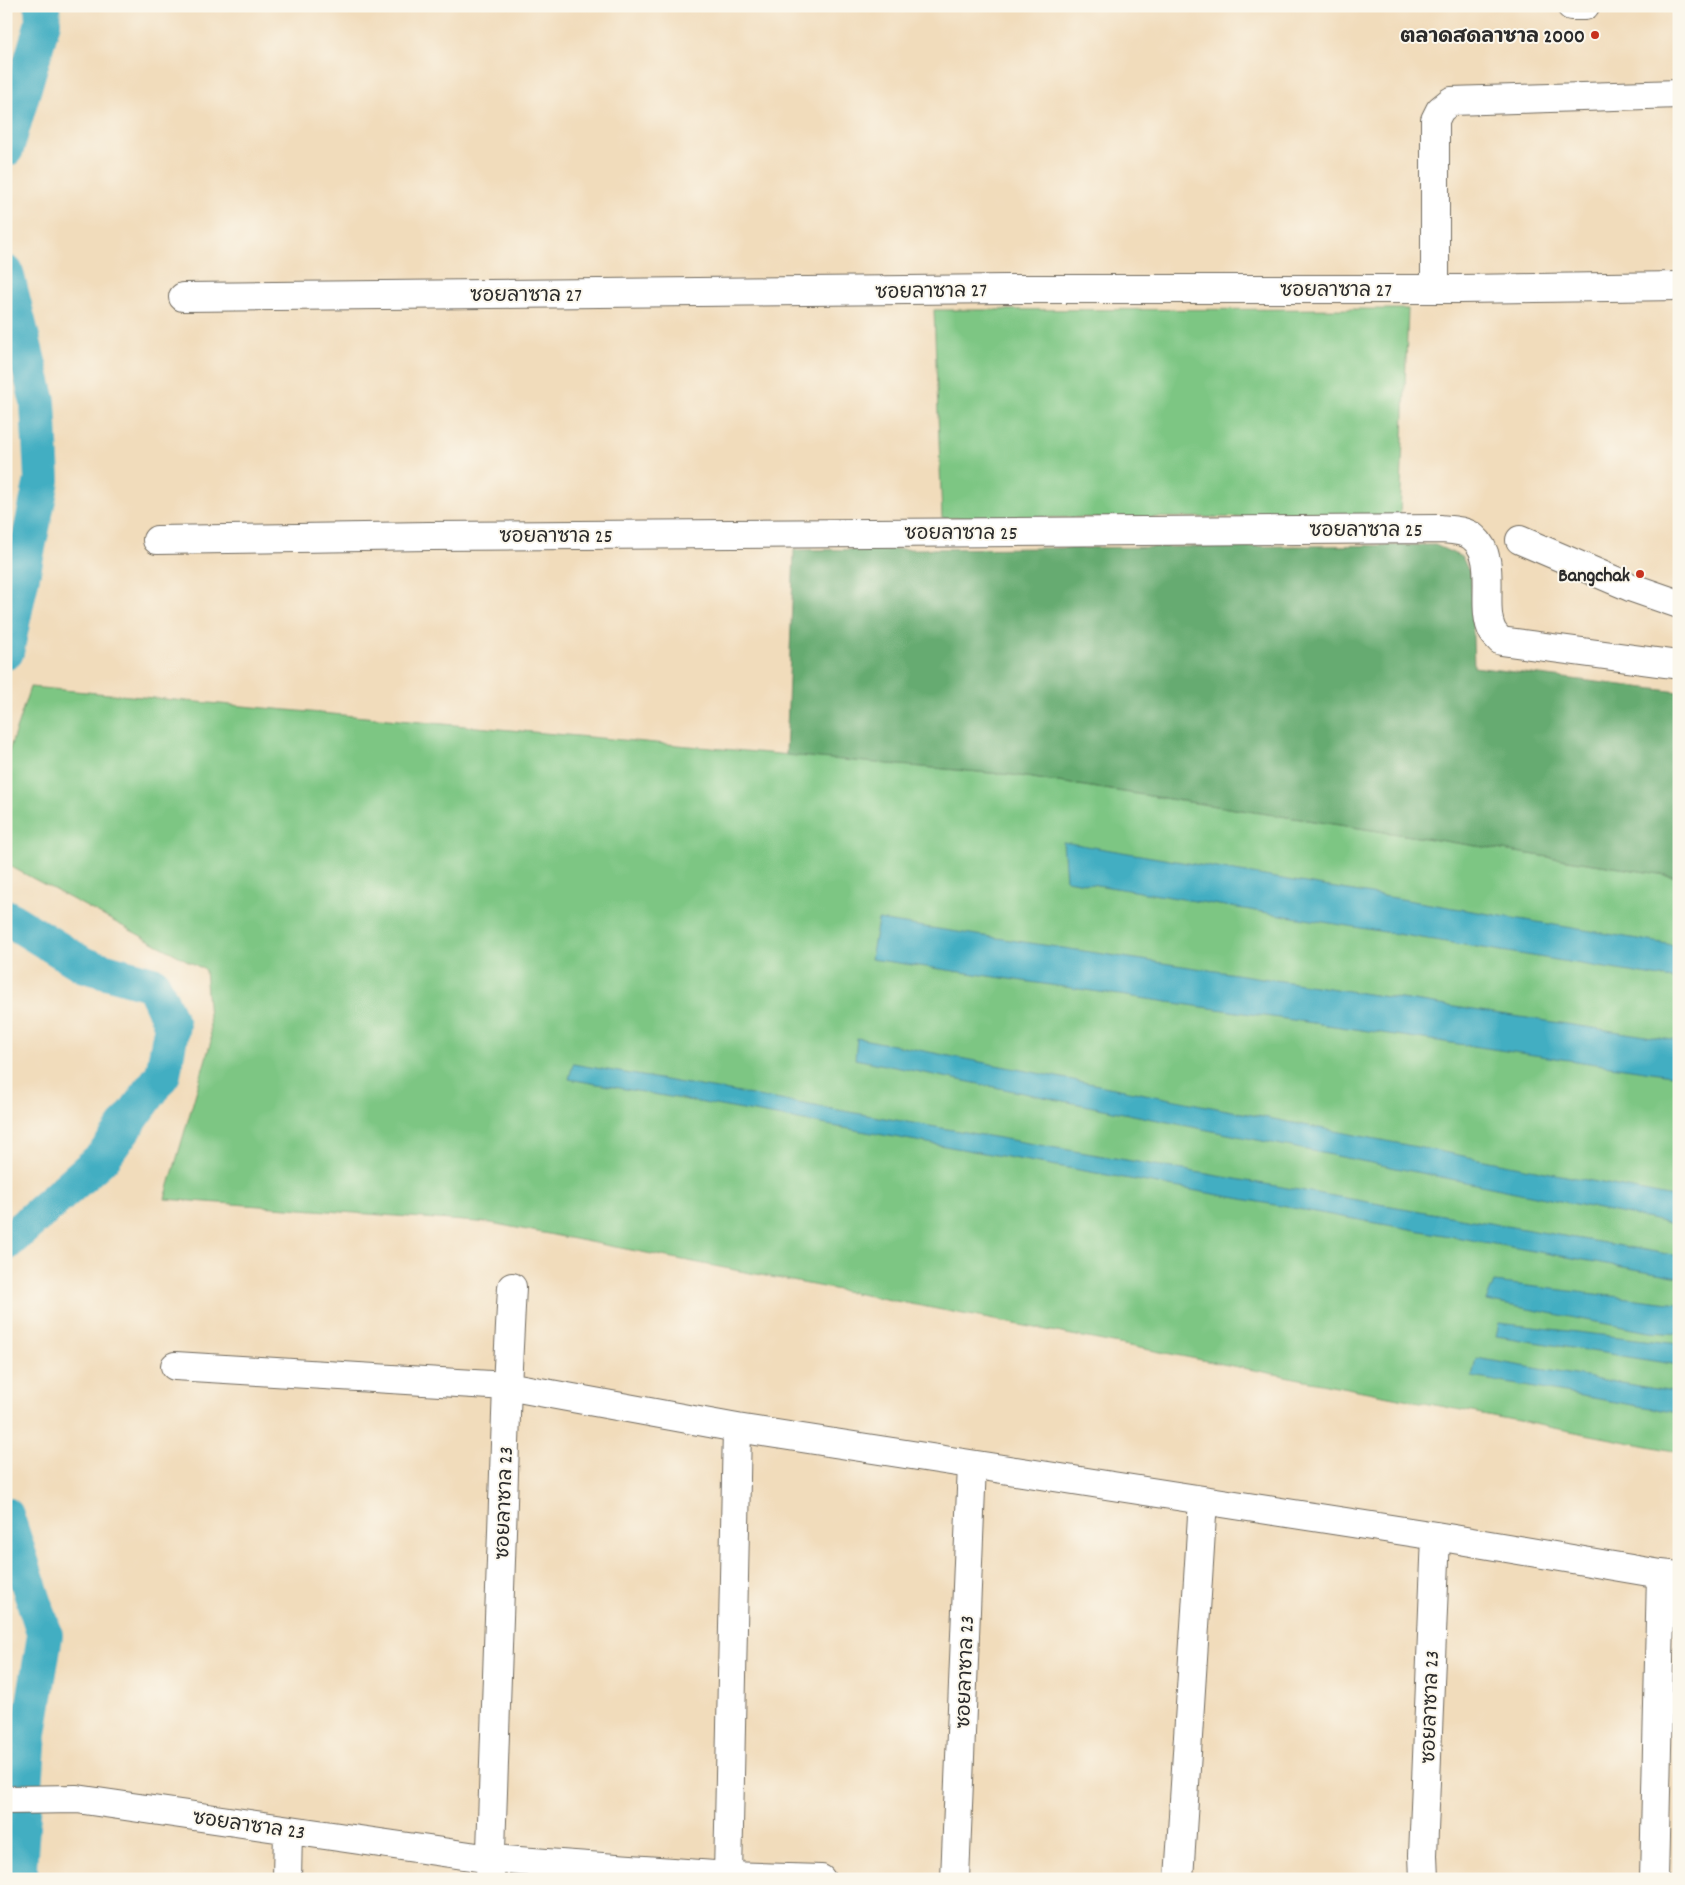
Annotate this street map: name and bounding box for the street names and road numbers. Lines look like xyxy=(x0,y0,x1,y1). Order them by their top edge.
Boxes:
street label: ซอยลาซาล 27 xyxy=(875,278,987,308)
street label: ซอยลาซาล 27 xyxy=(1280,278,1392,306)
street label: ซอยลาซาล 27 xyxy=(470,283,582,311)
street label: ซอยลาซาล 25 xyxy=(1309,518,1423,546)
street label: ซอยลาซาล 25 xyxy=(904,521,1018,549)
street label: ซอยลาซาล 25 xyxy=(499,524,613,552)
street label: ซอยลาซาล 23 xyxy=(490,1446,522,1560)
street label: ซอยลาซาล 23 xyxy=(951,1615,983,1729)
street label: ซอยลาซาล 23 xyxy=(1416,1650,1448,1764)
street label: ซอยลาซาล 23 xyxy=(191,1805,307,1849)

